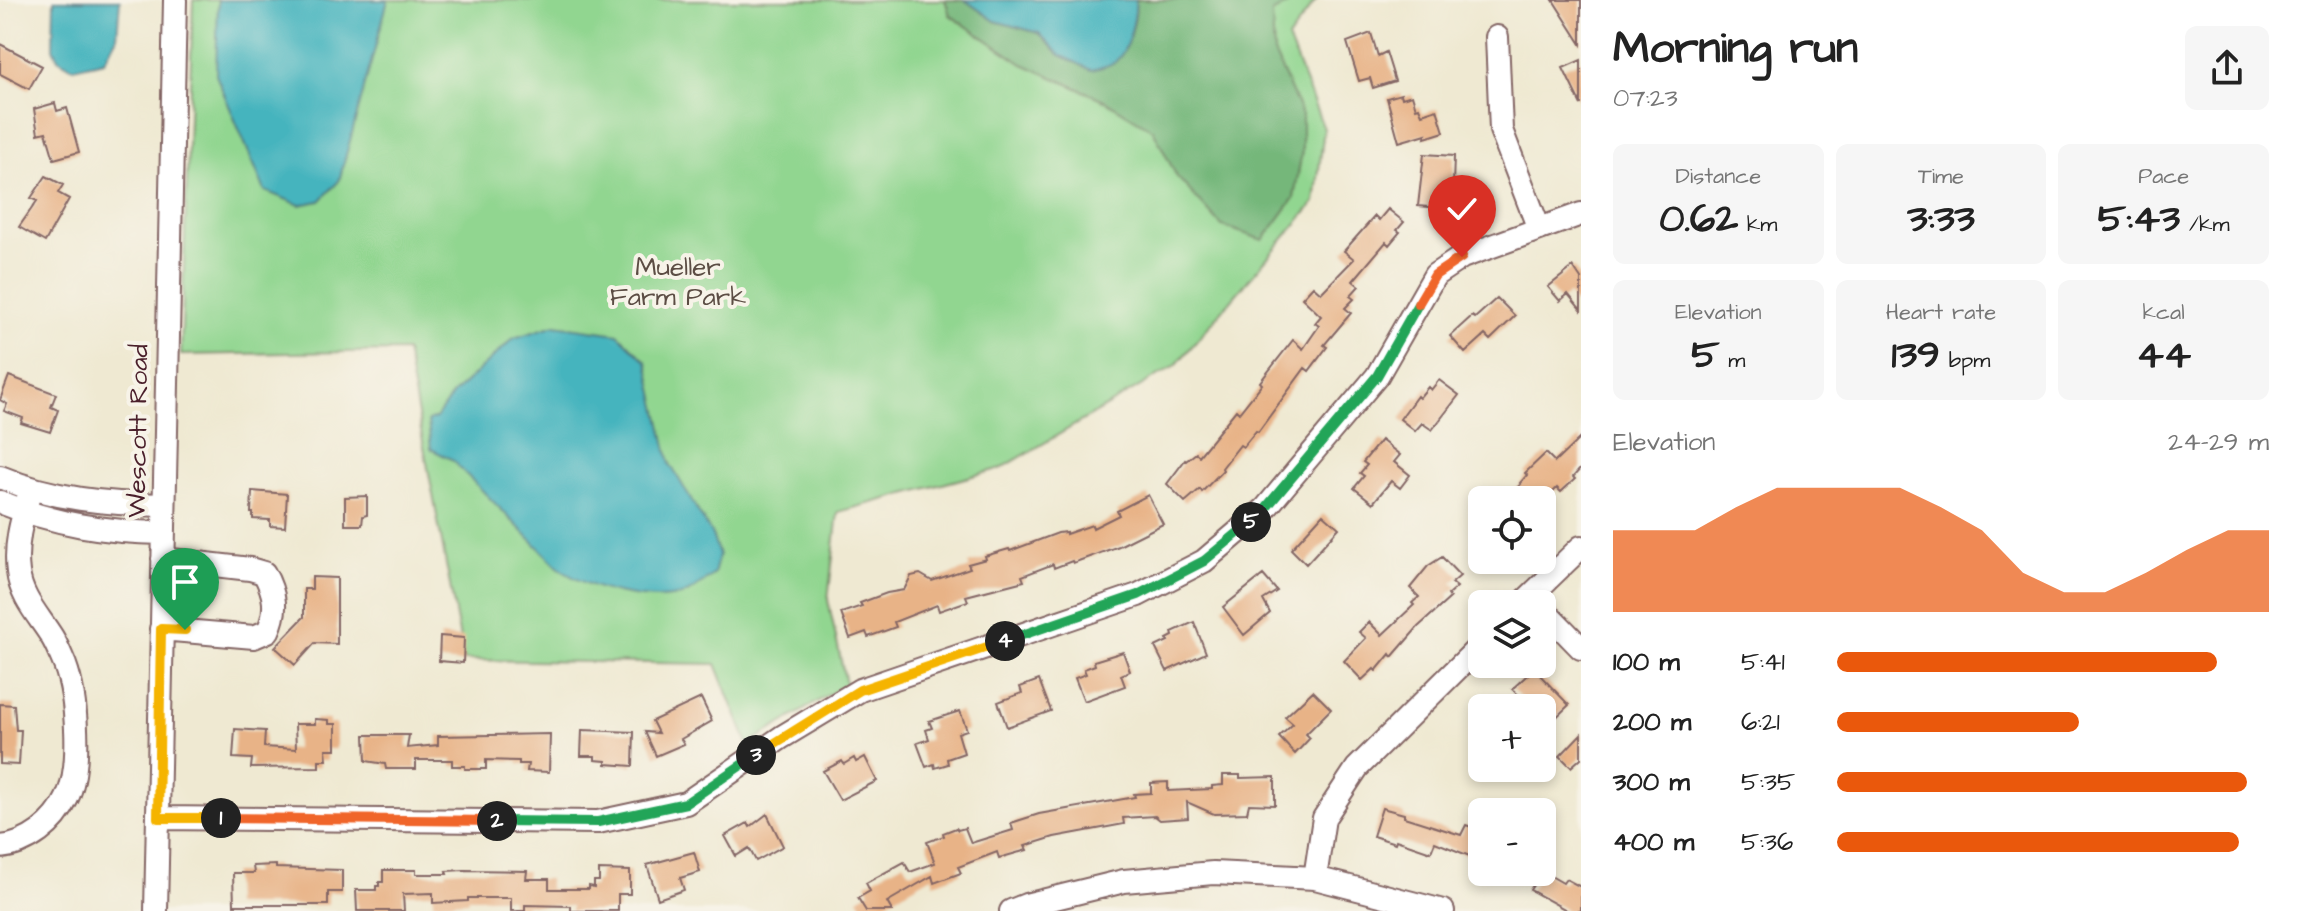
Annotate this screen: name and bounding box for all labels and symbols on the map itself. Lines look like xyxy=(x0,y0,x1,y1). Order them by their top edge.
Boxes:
pin xyxy=(1428,175,1496,257)
park label: Mueller Farm Park xyxy=(610,249,746,315)
street label: Wescott Road xyxy=(118,344,158,518)
pin: 5 xyxy=(1231,502,1271,542)
pin xyxy=(151,548,219,630)
pin: 4 xyxy=(985,621,1025,661)
pin: 3 xyxy=(736,735,776,775)
pin: 1 xyxy=(201,798,241,838)
pin: 2 xyxy=(477,801,517,841)

